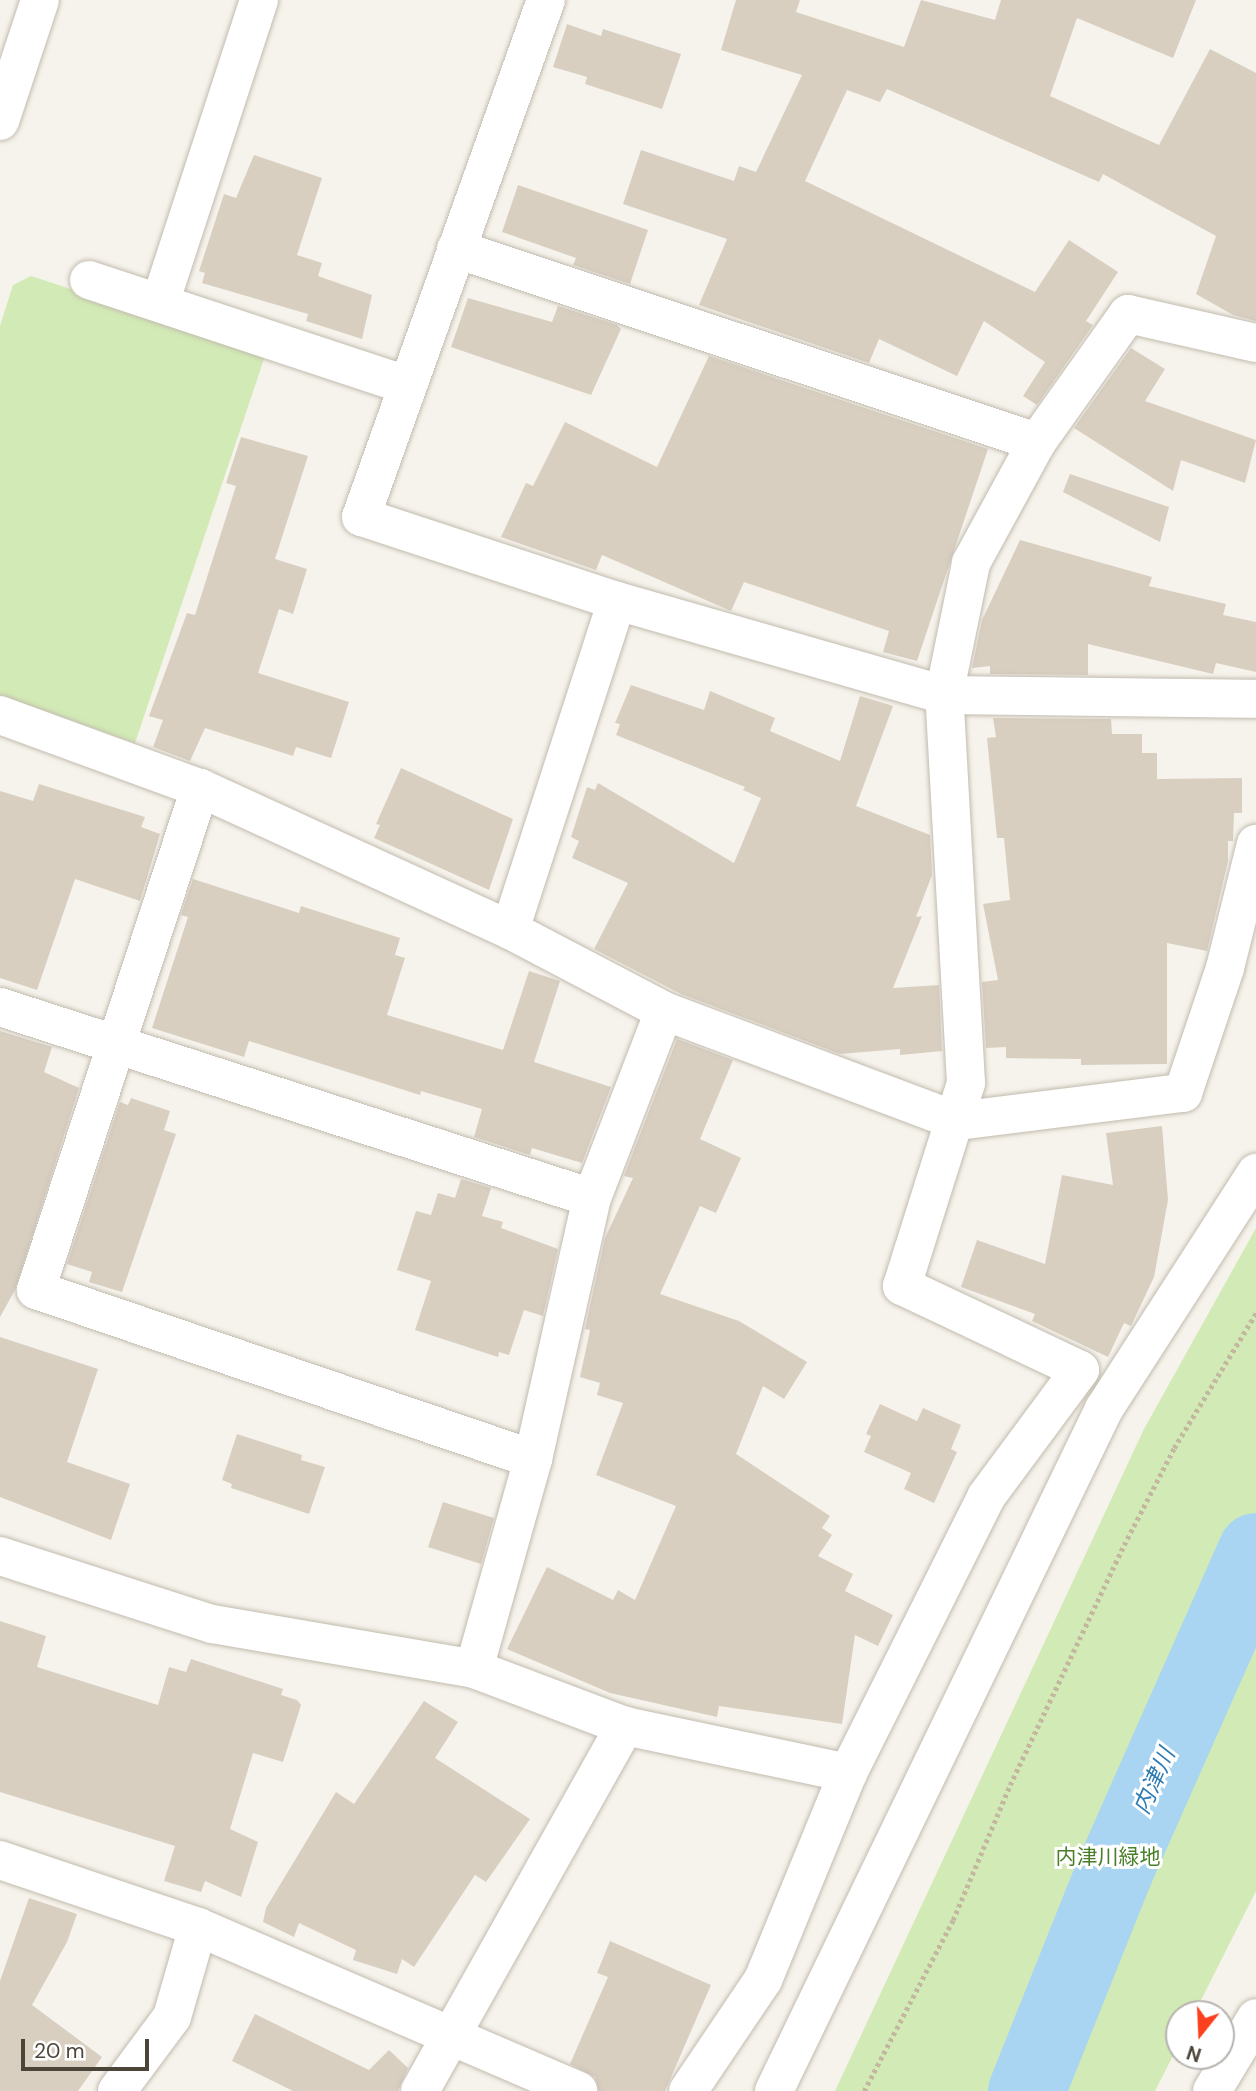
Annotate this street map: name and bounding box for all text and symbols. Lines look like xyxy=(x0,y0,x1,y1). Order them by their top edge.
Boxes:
water label: 内津川 xyxy=(1127,1744,1181,1818)
park label: 内津川緑地 xyxy=(1056,1844,1160,1870)
north arrow xyxy=(1165,2000,1235,2070)
scale bar xyxy=(24,2024,152,2068)
text: 20 m xyxy=(34,2037,85,2065)
text: N xyxy=(1184,2040,1204,2068)

